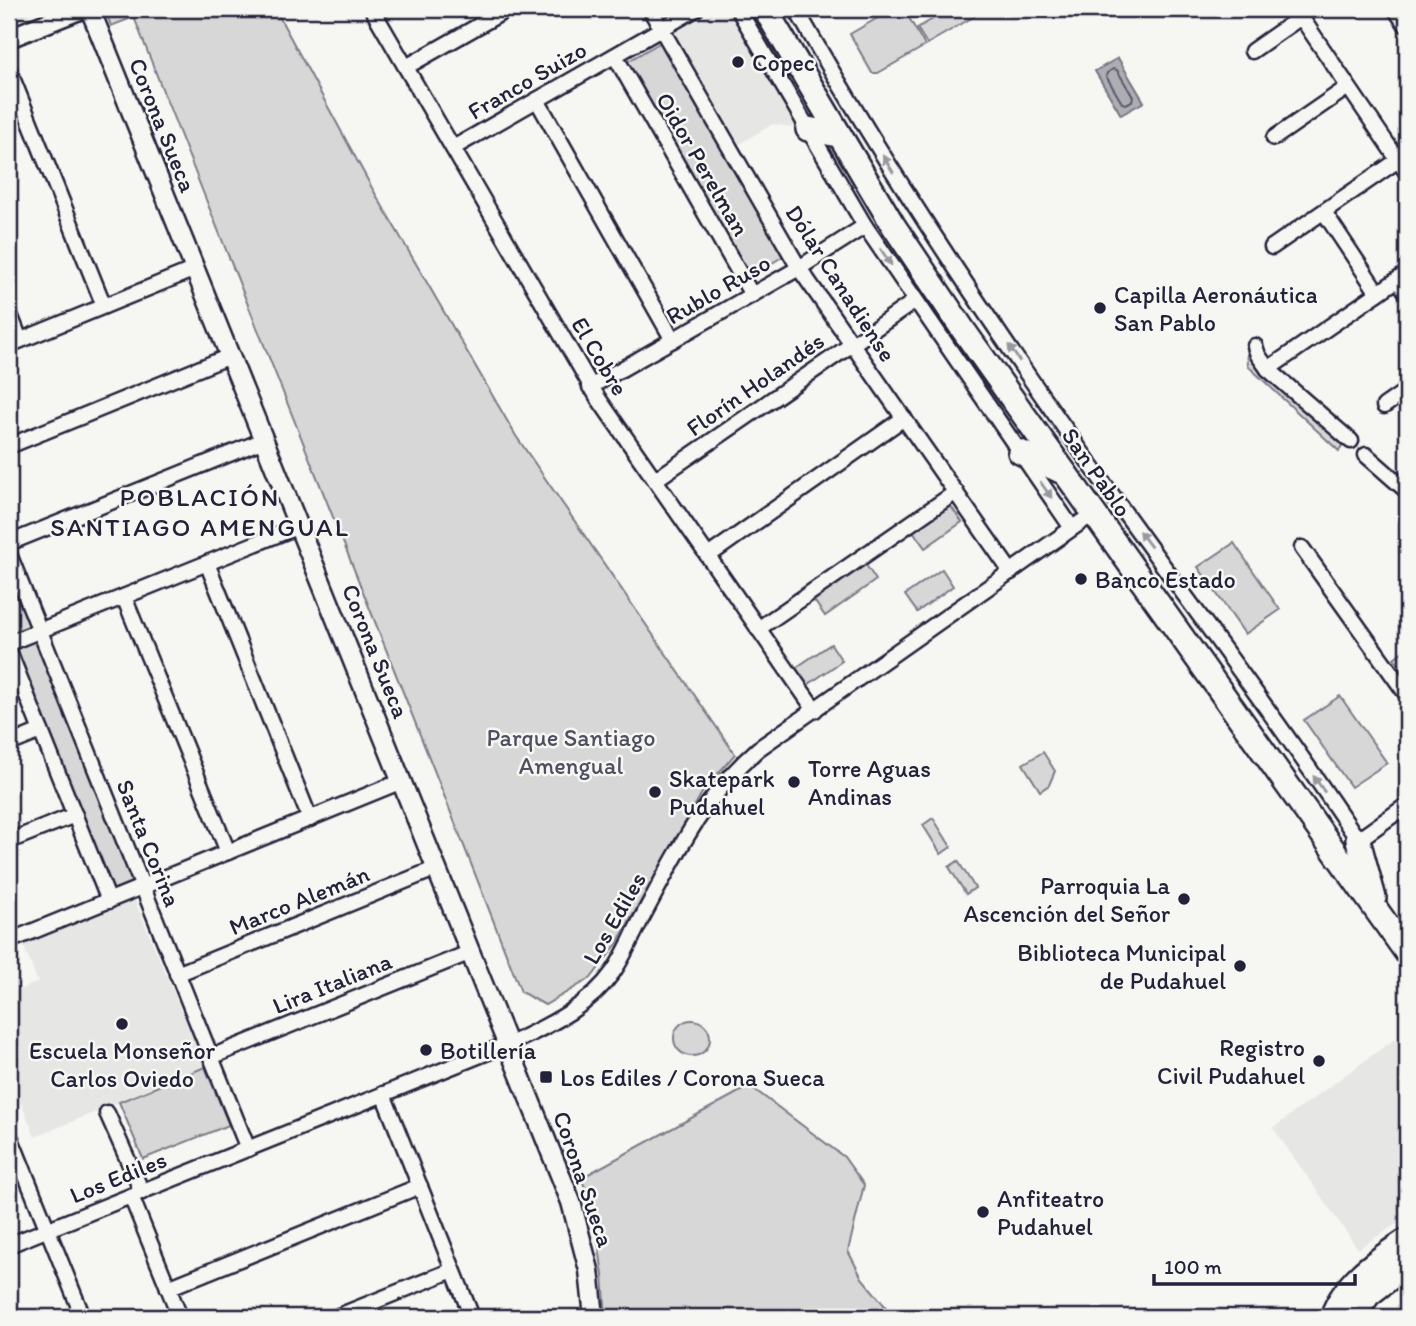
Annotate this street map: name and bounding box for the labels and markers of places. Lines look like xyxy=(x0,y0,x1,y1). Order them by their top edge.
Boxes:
place label: Copec xyxy=(752,48,815,77)
marker: Copec xyxy=(730,54,746,70)
place label: Capilla Aeronáutica San Pablo xyxy=(1114,280,1318,337)
marker: Capilla Aeronáutica San Pablo xyxy=(1092,300,1108,316)
place label: Banco Estado xyxy=(1095,565,1236,594)
marker: Banco Estado xyxy=(1073,571,1089,587)
place label: Torre Aguas Andinas xyxy=(808,754,931,811)
place label: Skatepark Pudahuel xyxy=(669,764,775,821)
marker: Torre Aguas Andinas xyxy=(786,774,802,790)
marker: Skatepark Pudahuel xyxy=(647,784,663,800)
place label: Parroquia La Ascención del Señor xyxy=(964,871,1171,928)
marker: Parroquia La Ascención del Señor xyxy=(1176,891,1192,907)
place label: Biblioteca Municipal de Pudahuel xyxy=(1017,938,1226,995)
marker: Biblioteca Municipal de Pudahuel xyxy=(1232,958,1248,974)
marker: Escuela Monseñor Carlos Oviedo xyxy=(114,1016,130,1032)
place label: Registro Civil Pudahuel xyxy=(1157,1033,1305,1090)
place label: Escuela Monseñor Carlos Oviedo xyxy=(29,1036,216,1093)
place label: Botillería xyxy=(440,1036,537,1065)
marker: Botillería xyxy=(418,1042,434,1058)
marker: Registro Civil Pudahuel xyxy=(1311,1053,1327,1069)
place label: Los Ediles / Corona Sueca xyxy=(560,1063,825,1092)
marker: Los Ediles / Corona Sueca xyxy=(538,1069,554,1085)
place label: Anfiteatro Pudahuel xyxy=(997,1184,1104,1241)
marker: Anfiteatro Pudahuel xyxy=(975,1204,991,1220)

